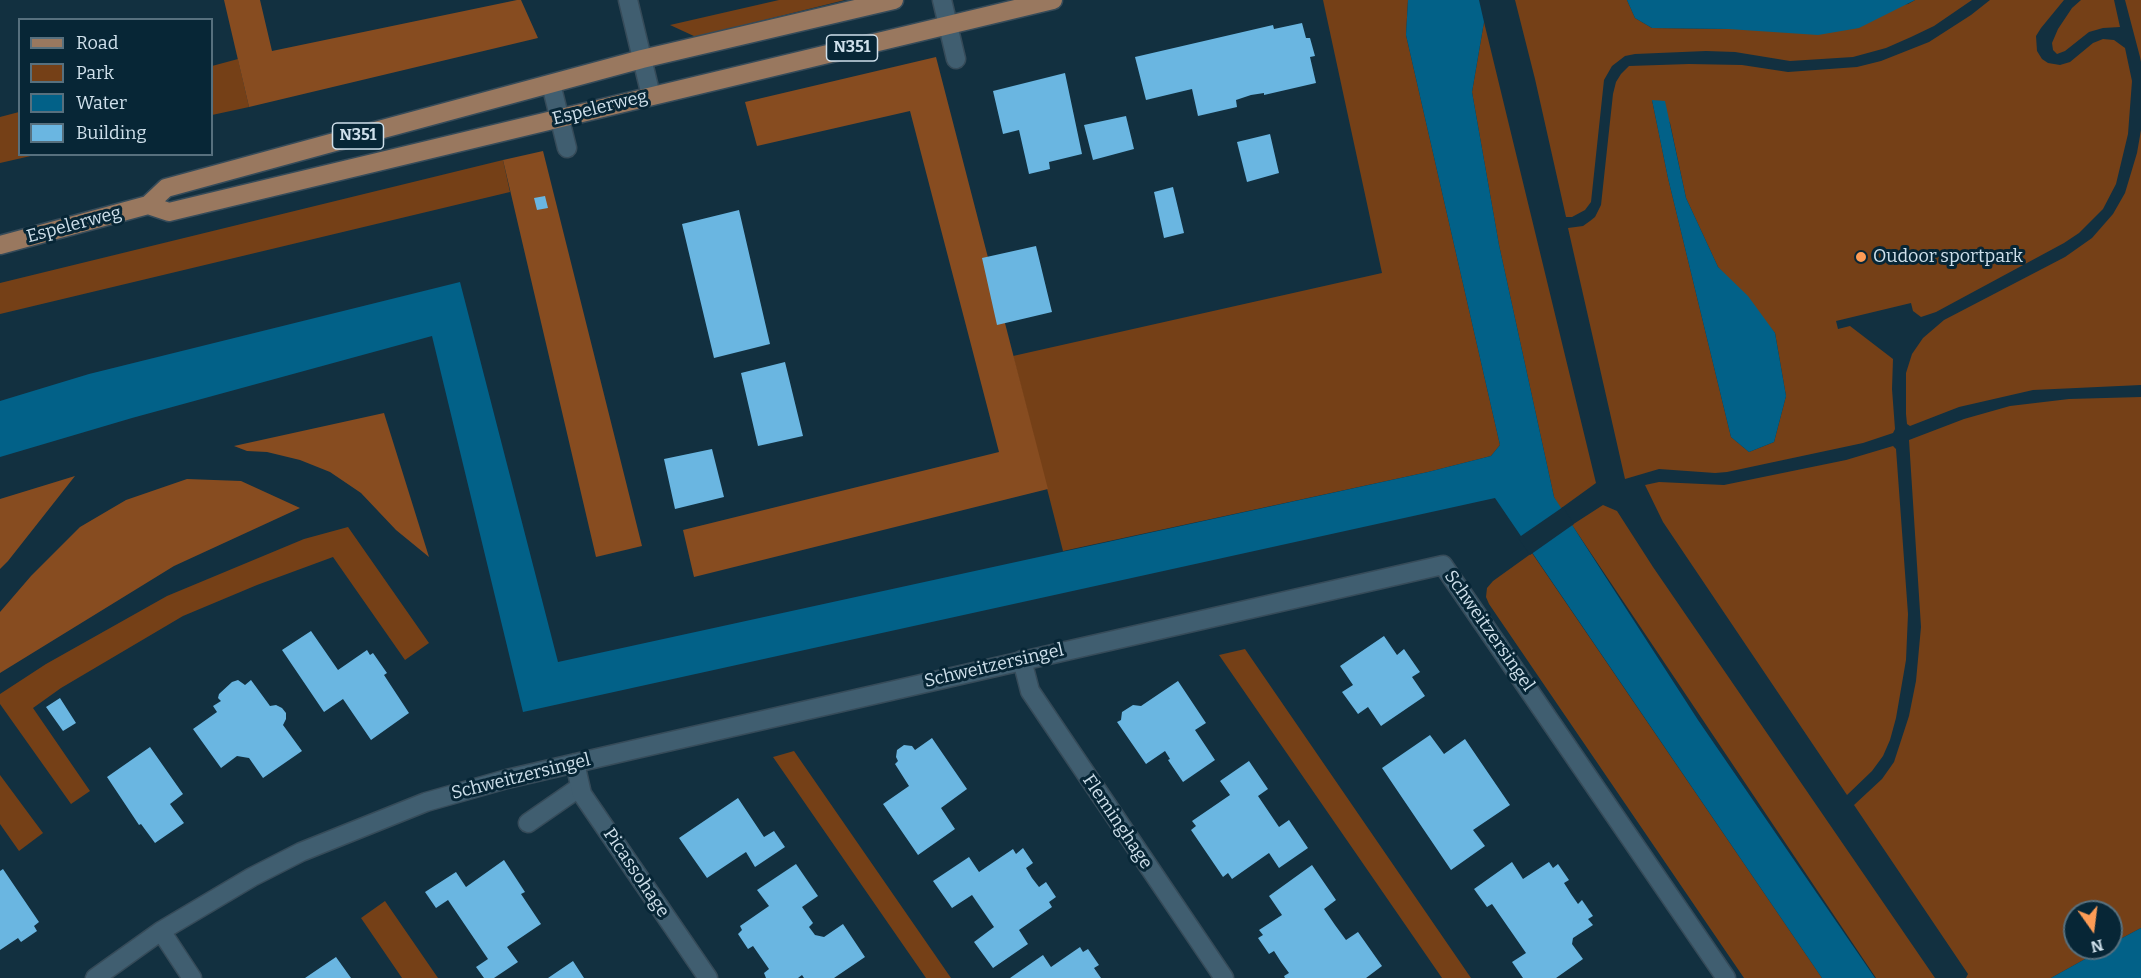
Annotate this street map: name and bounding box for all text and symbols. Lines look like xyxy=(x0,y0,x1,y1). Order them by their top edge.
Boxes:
legend xyxy=(18,18,213,156)
text: Road xyxy=(76,32,118,54)
road number: N351 xyxy=(826,35,878,61)
text: Park xyxy=(76,62,114,84)
street label: Espelerweg xyxy=(550,86,650,130)
text: Water xyxy=(76,92,127,114)
text: Building xyxy=(76,122,147,144)
road number: N351 xyxy=(332,123,384,149)
street label: Espelerweg xyxy=(24,202,124,248)
place label: Oudoor sportpark xyxy=(1873,246,2023,268)
marker: Oudoor sportpark xyxy=(1854,250,1868,264)
street label: Schweitzersingel xyxy=(1439,566,1539,696)
street label: Schweitzersingel xyxy=(922,639,1066,693)
street label: Schweitzersingel xyxy=(449,749,593,805)
street label: Fleminghage xyxy=(1077,771,1157,873)
street label: Picassohage xyxy=(598,824,674,922)
north arrow xyxy=(2063,900,2123,960)
text: N xyxy=(2089,935,2105,957)

